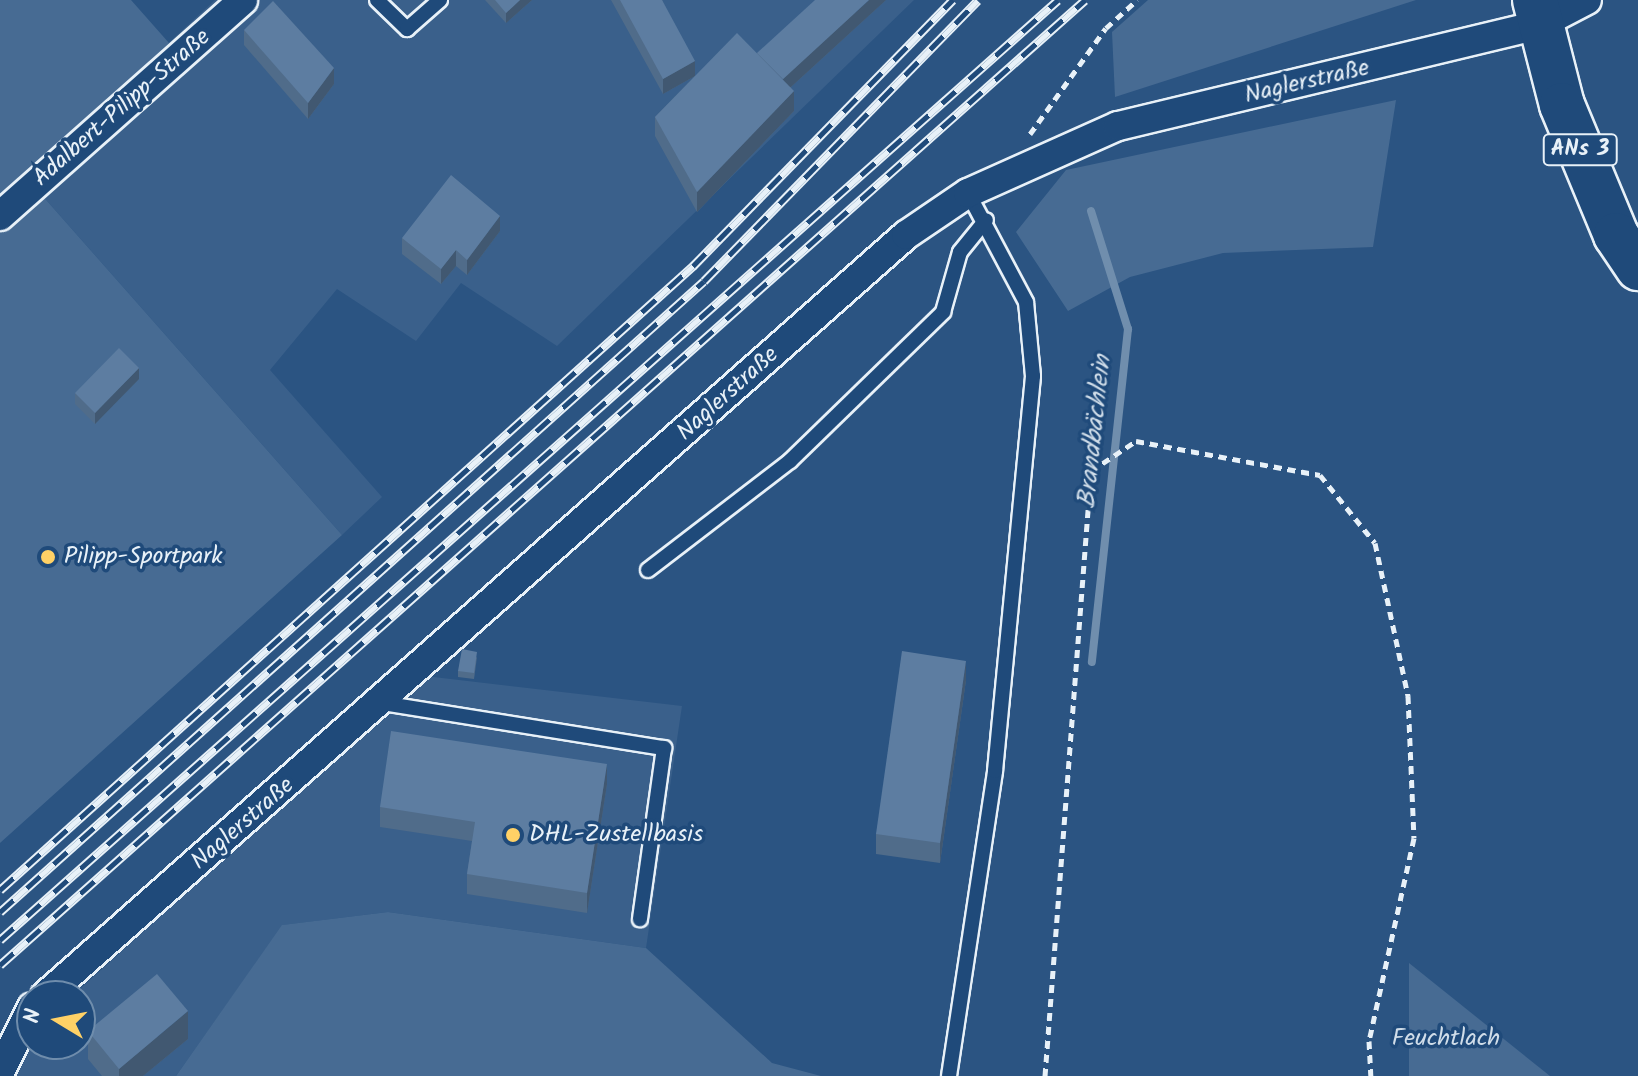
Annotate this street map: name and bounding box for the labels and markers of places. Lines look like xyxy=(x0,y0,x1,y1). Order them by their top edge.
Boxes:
place label: Pilipp-Sportpark xyxy=(64,543,223,571)
marker: Pilipp-Sportpark xyxy=(39,548,57,566)
place label: DHL-Zustellbasis xyxy=(529,821,703,849)
marker: DHL-Zustellbasis xyxy=(504,826,522,844)

